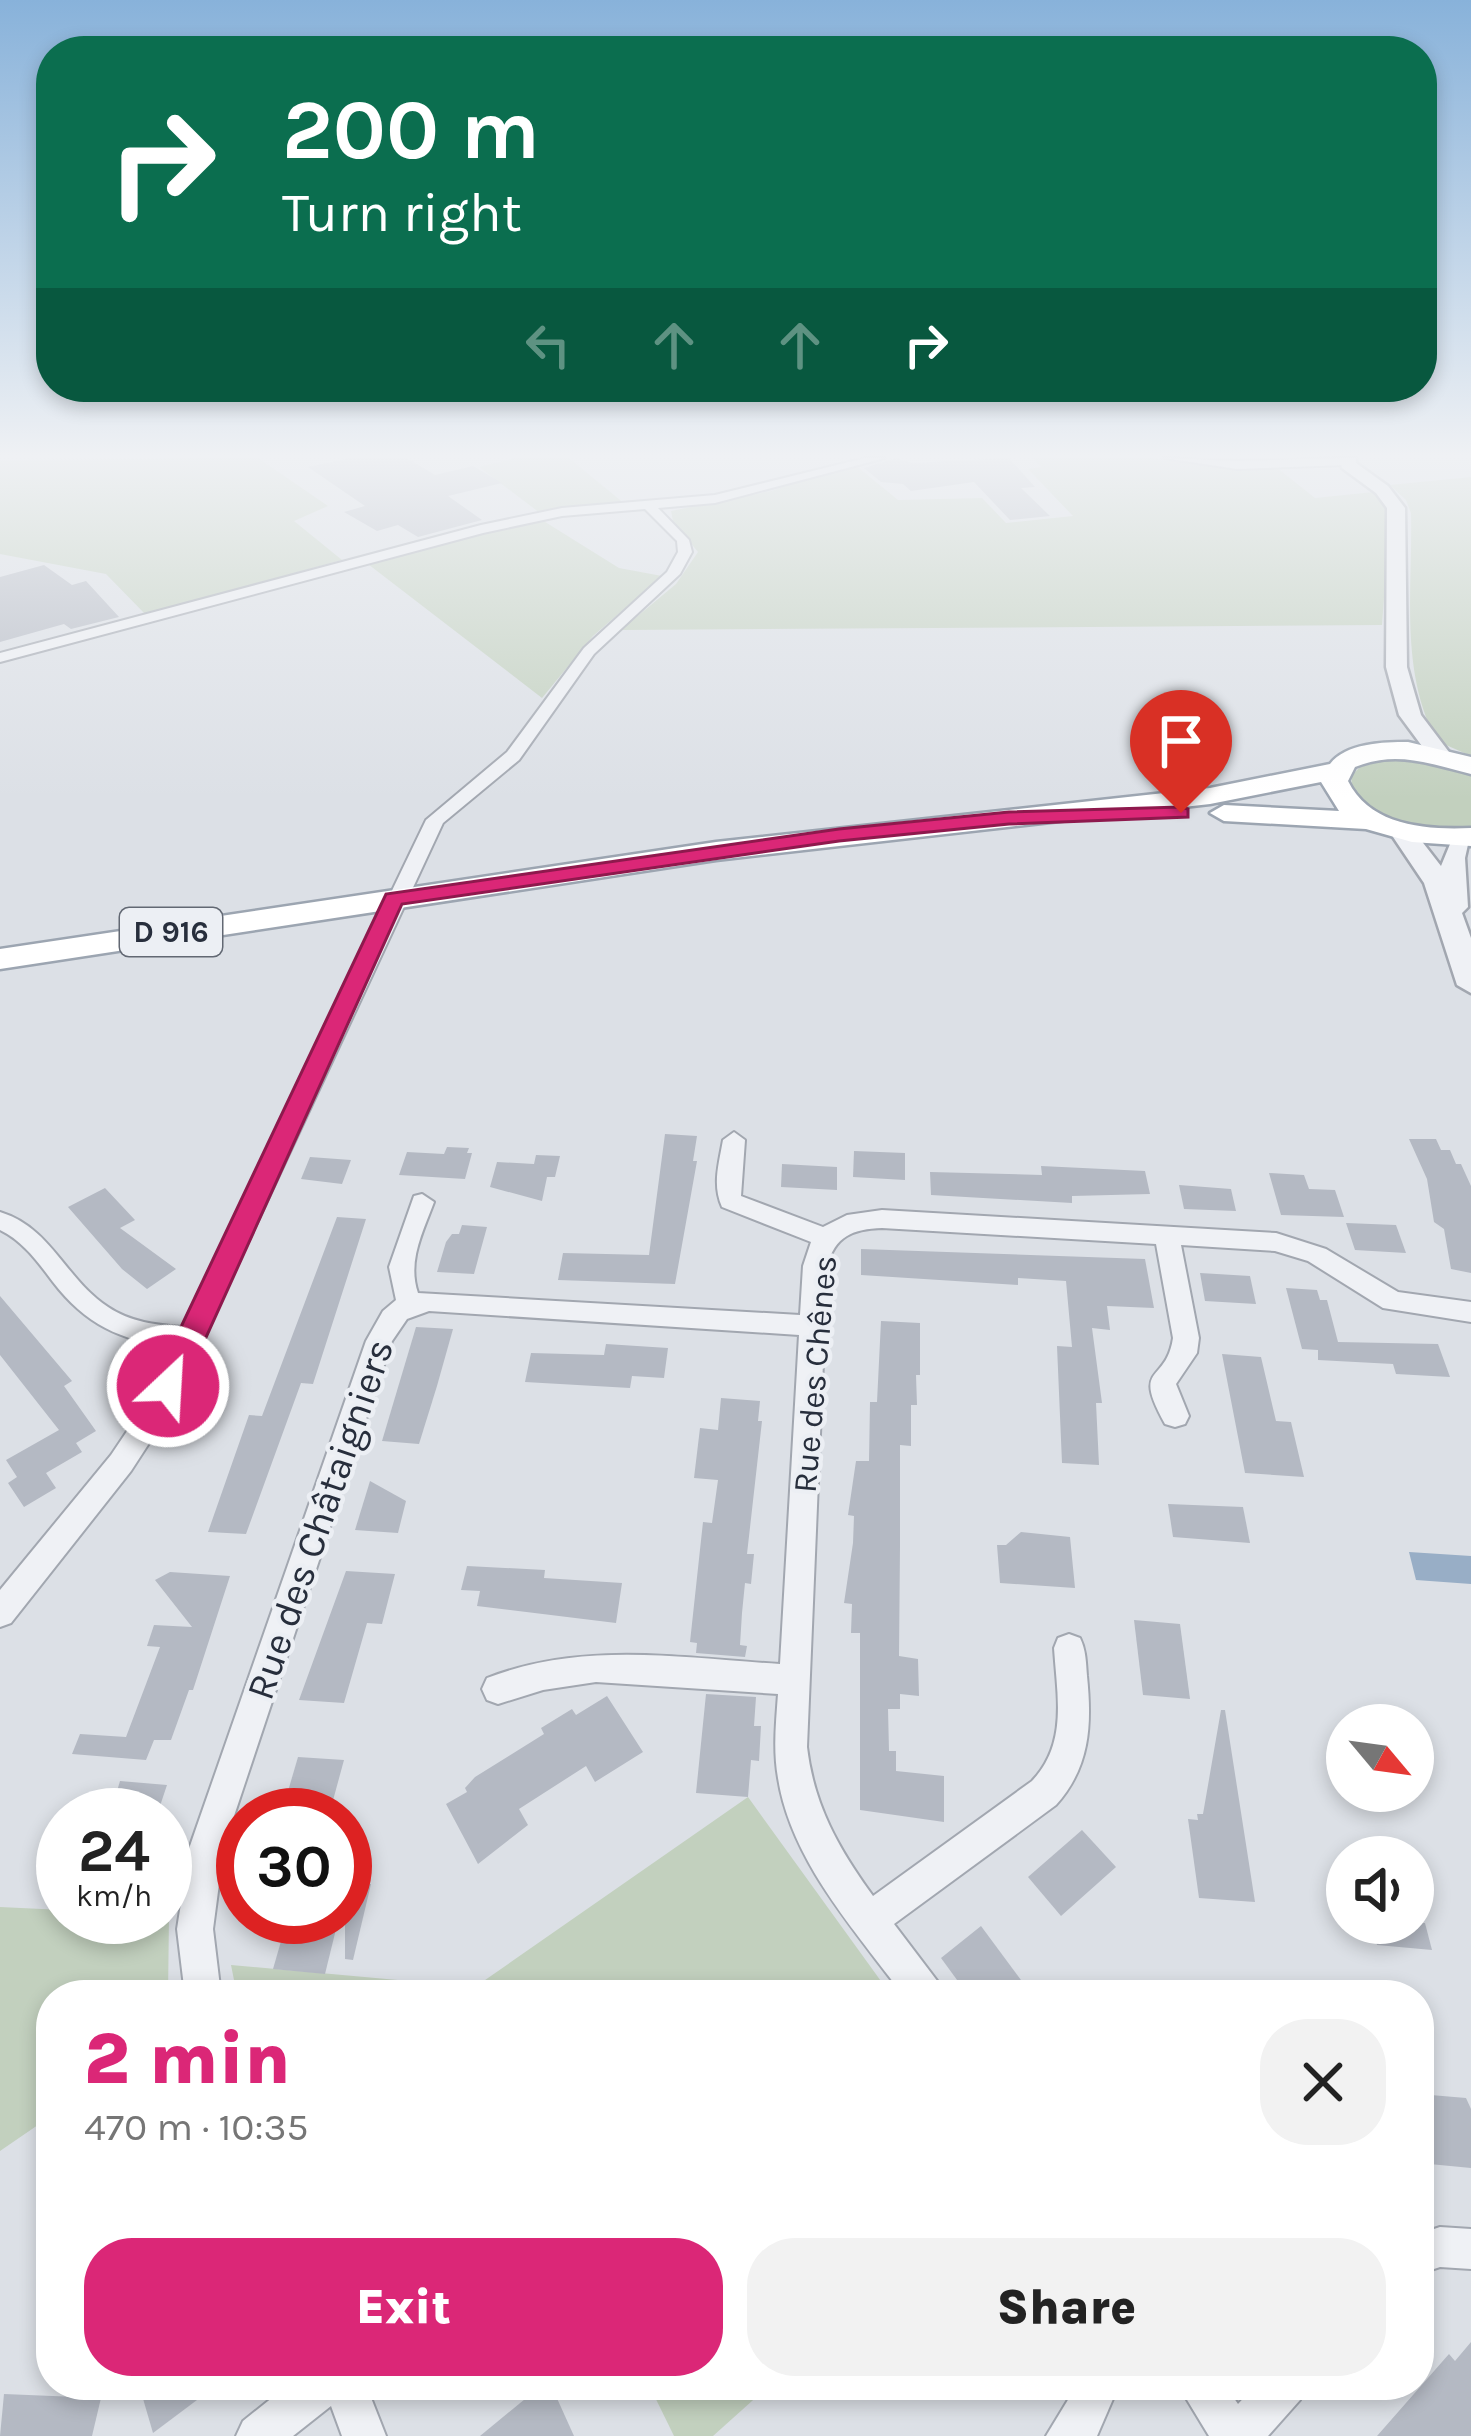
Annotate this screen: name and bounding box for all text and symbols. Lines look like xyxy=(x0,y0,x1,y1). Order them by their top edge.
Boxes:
text: 200 m xyxy=(282,81,540,179)
icon: right xyxy=(84,84,240,240)
text: Turn right xyxy=(282,181,522,245)
icon: left xyxy=(515,312,581,378)
icon: ahead xyxy=(641,312,707,378)
icon: ahead xyxy=(767,312,833,378)
icon: right xyxy=(893,312,959,378)
pin xyxy=(1130,690,1232,813)
icon: arrive xyxy=(1148,708,1214,774)
road number: D 916 xyxy=(120,908,222,956)
street label: Rue des Chênes xyxy=(786,1254,844,1494)
position arrow xyxy=(105,1323,231,1449)
street label: Rue des Châtaigniers xyxy=(237,1333,403,1706)
north arrow xyxy=(1326,1704,1434,1812)
map controls xyxy=(1326,1704,1434,1944)
speed limit sign: 30 xyxy=(216,1788,372,1944)
text: 24 xyxy=(78,1816,150,1886)
button: sound xyxy=(1326,1836,1434,1944)
text: km/h xyxy=(76,1878,152,1914)
text: 2 min xyxy=(84,2017,290,2101)
button: close xyxy=(1260,2019,1386,2145)
text: 470 m · 10:35 xyxy=(84,2104,309,2150)
button: Exit xyxy=(84,2238,723,2376)
button: Share xyxy=(747,2238,1386,2376)

